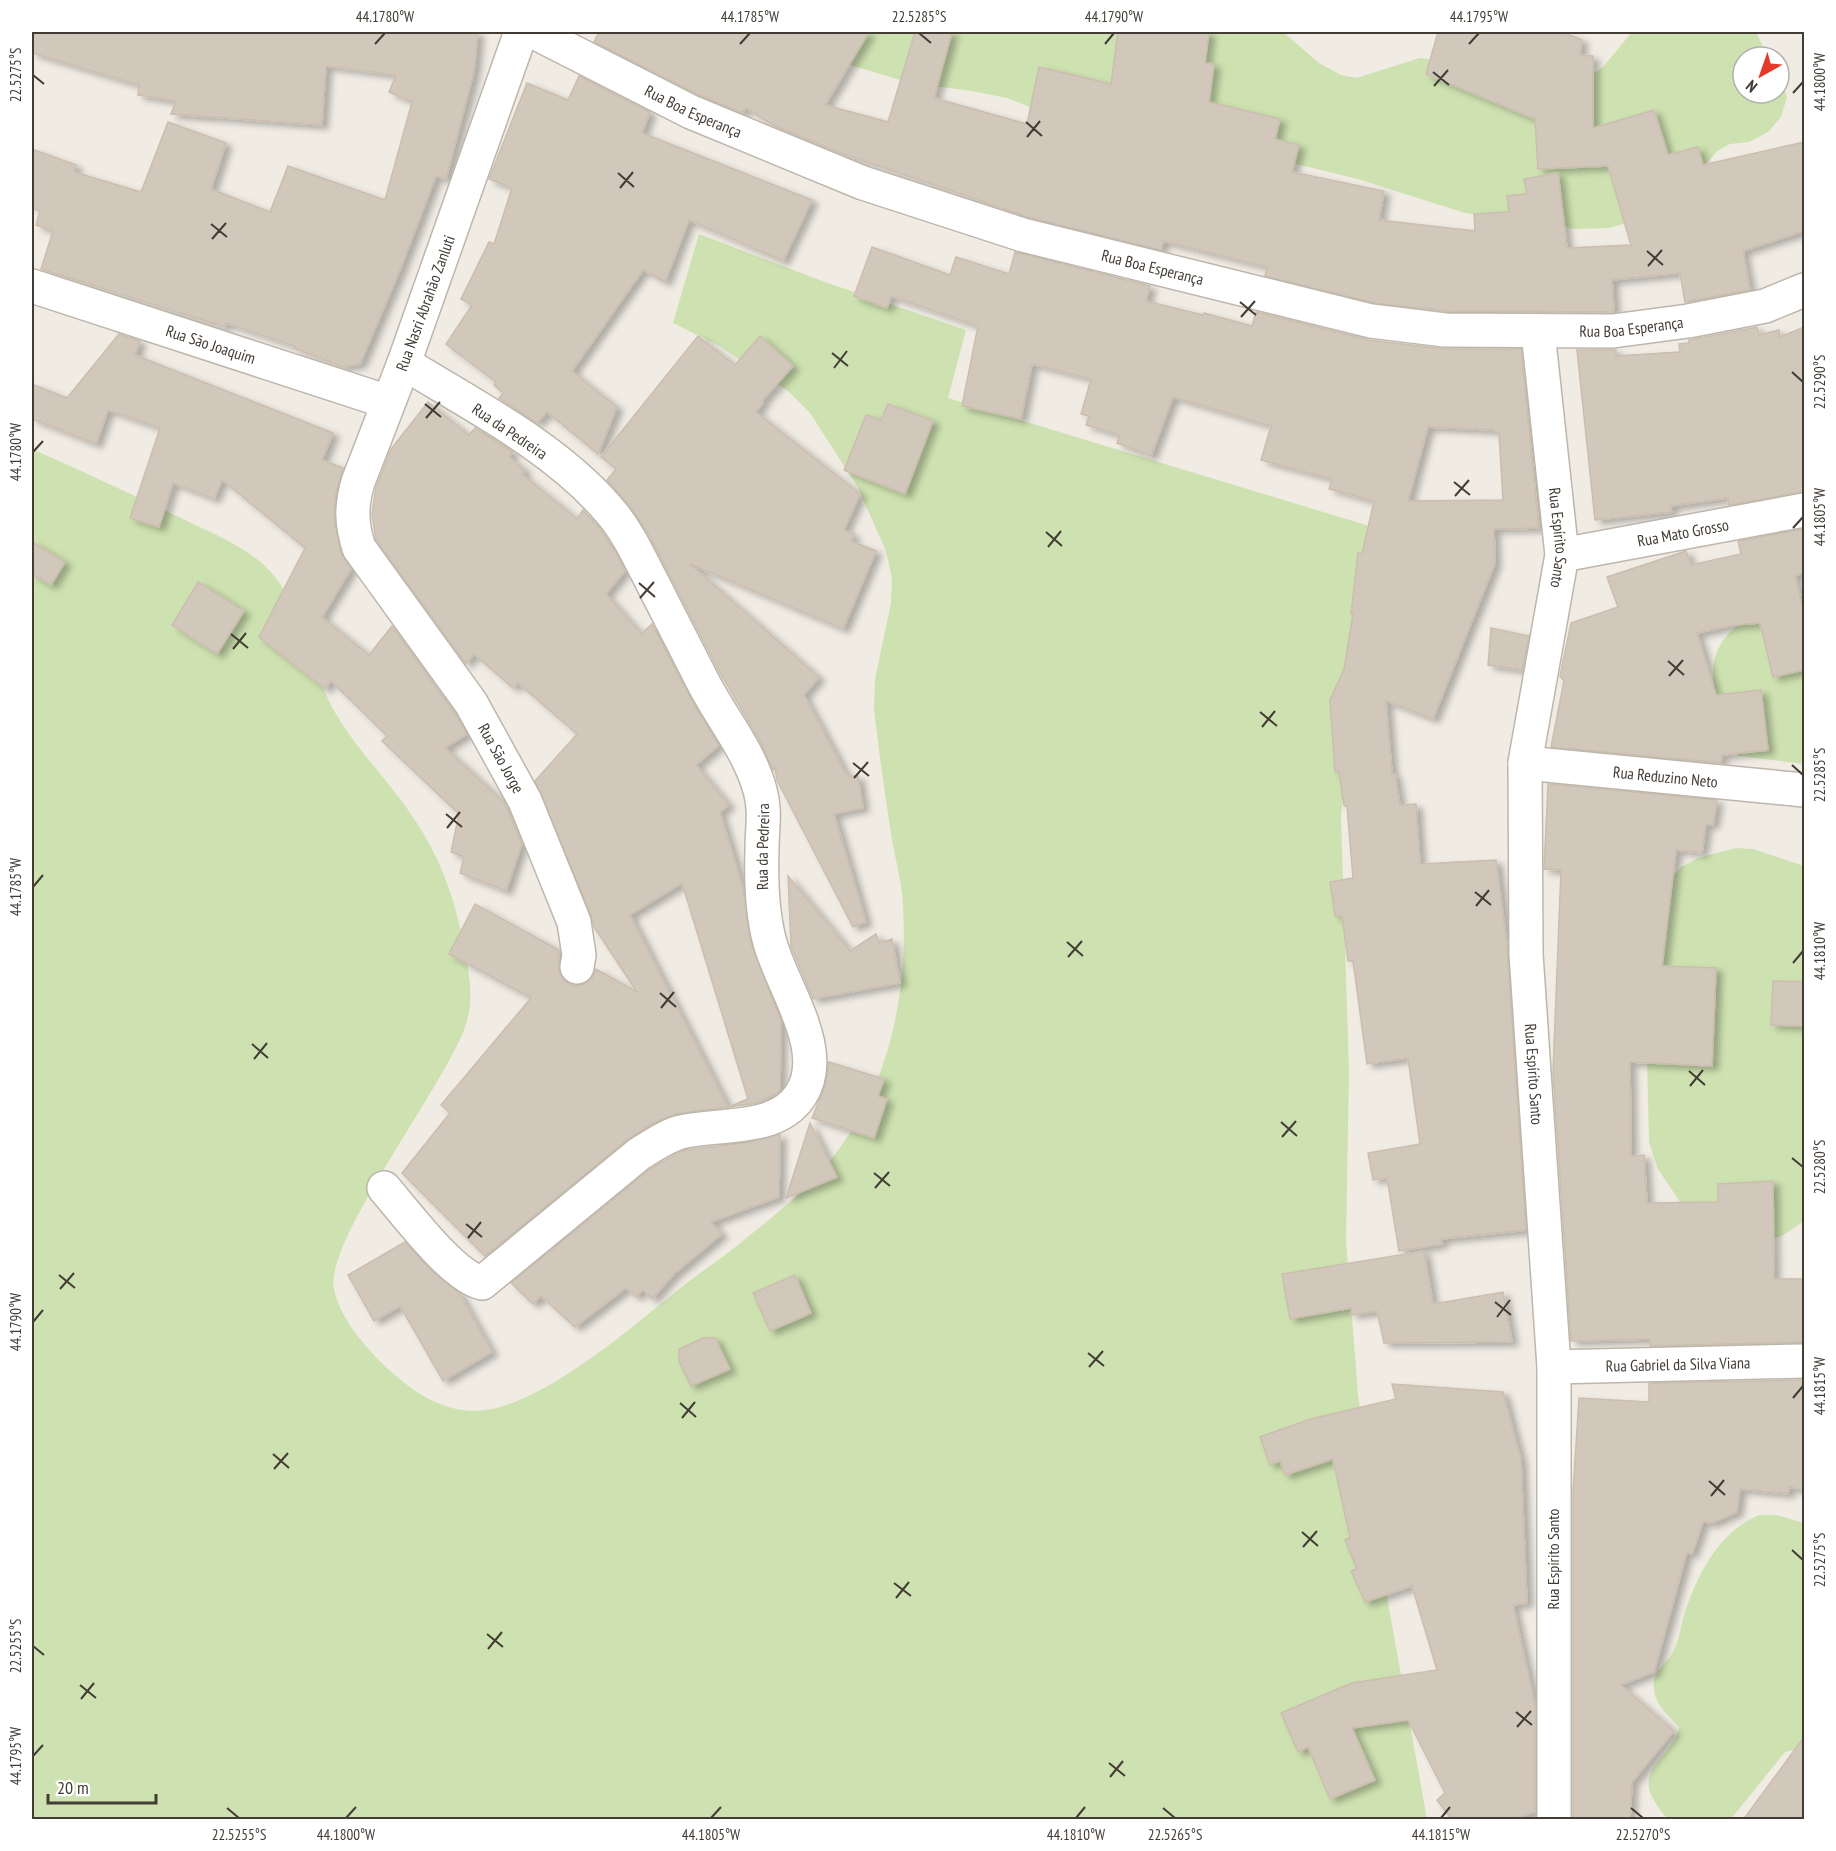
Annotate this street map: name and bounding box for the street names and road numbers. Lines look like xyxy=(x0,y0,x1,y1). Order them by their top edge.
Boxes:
street label: Rua Boa Esperança xyxy=(641,80,745,142)
street label: Rua Nasri Abrahão Zanluti xyxy=(391,232,459,374)
street label: Rua Boa Esperança xyxy=(1099,245,1206,289)
street label: Rua Boa Esperança xyxy=(1579,312,1684,341)
street label: Rua São Joaquim xyxy=(163,320,258,368)
street label: Rua da Pedreira xyxy=(468,398,552,464)
street label: Rua Espírito Santo xyxy=(1545,486,1572,590)
street label: Rua Mato Grosso xyxy=(1636,514,1730,551)
street label: Rua São Jorge xyxy=(474,720,529,797)
street label: Rua Reduzino Neto xyxy=(1612,762,1719,792)
street label: Rua da Pedreira xyxy=(752,803,773,891)
street label: Rua Espírito Santo xyxy=(1521,1023,1548,1125)
street label: Rua Gabriel da Silva Viana xyxy=(1605,1352,1750,1376)
street label: Rua Espírito Santo xyxy=(1543,1508,1563,1610)

